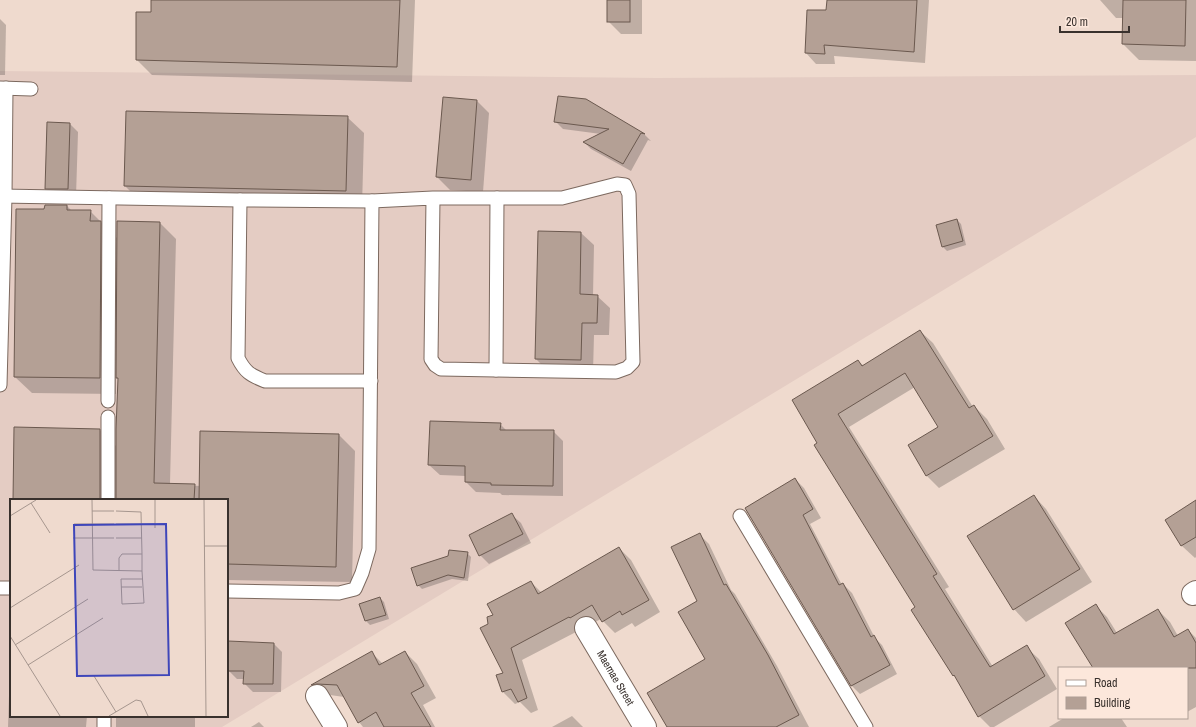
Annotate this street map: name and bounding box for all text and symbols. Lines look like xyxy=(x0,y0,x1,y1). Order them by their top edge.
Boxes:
scale bar xyxy=(1060,8,1129,34)
text: 20 m xyxy=(1066,14,1088,30)
inset map xyxy=(10,499,228,717)
street label: Maemae Street xyxy=(594,648,638,708)
legend xyxy=(1058,667,1188,719)
text: Road xyxy=(1094,675,1118,691)
text: Building xyxy=(1094,695,1131,711)

